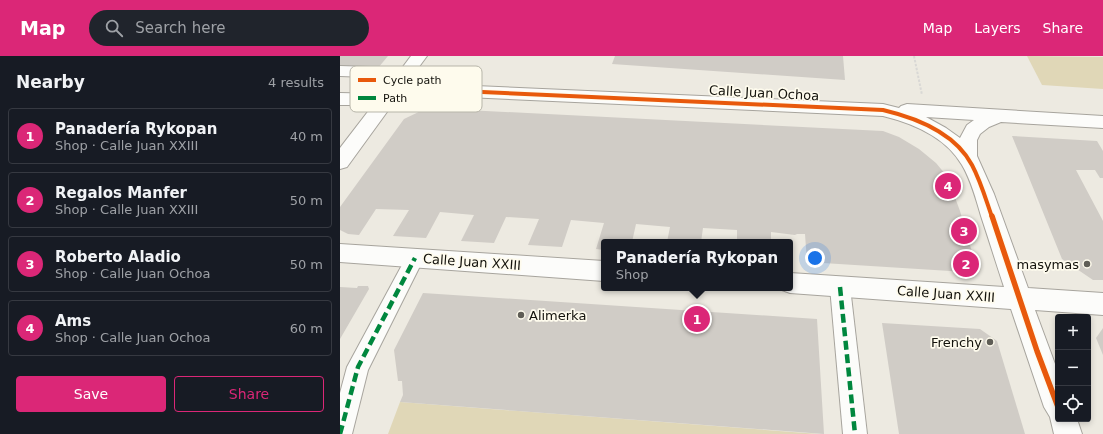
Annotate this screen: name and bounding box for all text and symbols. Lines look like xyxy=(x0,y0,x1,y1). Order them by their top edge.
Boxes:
search box xyxy=(89,10,369,46)
text: Map xyxy=(20,17,65,39)
icon: search xyxy=(103,17,125,39)
text: Search here xyxy=(135,19,225,37)
text: Map xyxy=(923,20,952,36)
text: Layers xyxy=(974,20,1021,36)
text: Share xyxy=(1043,20,1083,36)
legend xyxy=(350,66,482,112)
text: Nearby xyxy=(16,72,85,92)
text: Cycle path xyxy=(383,74,442,87)
text: 4 results xyxy=(268,75,324,90)
street label: Calle Juan Ochoa xyxy=(709,83,819,103)
text: Path xyxy=(383,92,407,105)
text: Panadería Rykopan xyxy=(55,120,217,138)
text: 1 xyxy=(25,129,35,144)
text: 40 m xyxy=(290,129,323,144)
text: Shop · Calle Juan XXIII xyxy=(55,138,198,153)
pin: 4 xyxy=(935,171,961,201)
text: Regalos Manfer xyxy=(55,184,187,202)
text: 2 xyxy=(25,193,35,208)
text: 50 m xyxy=(290,193,323,208)
text: Shop · Calle Juan XXIII xyxy=(55,202,198,217)
pin: 3 xyxy=(951,216,977,246)
popup xyxy=(601,239,793,291)
text: Roberto Aladio xyxy=(55,248,181,266)
your location xyxy=(805,248,825,268)
text: Panadería Rykopan xyxy=(616,249,778,267)
pin: 2 xyxy=(953,249,979,279)
street label: Calle Juan XXIII xyxy=(423,251,521,273)
text: 3 xyxy=(25,257,35,272)
text: 50 m xyxy=(290,257,323,272)
place label: masymas xyxy=(1017,257,1079,272)
marker: masymas xyxy=(1082,259,1092,269)
text: Shop · Calle Juan Ochoa xyxy=(55,266,210,281)
text: Shop xyxy=(616,267,649,282)
street label: Calle Juan XXIII xyxy=(897,283,995,305)
pin: 1 xyxy=(684,304,710,334)
place label: Alimerka xyxy=(529,308,586,323)
marker: Alimerka xyxy=(516,310,526,320)
text: Ams xyxy=(55,312,91,330)
map controls xyxy=(1055,314,1091,422)
button: + xyxy=(1055,314,1091,350)
text: 4 xyxy=(25,321,35,336)
text: 60 m xyxy=(290,321,323,336)
text: Shop · Calle Juan Ochoa xyxy=(55,330,210,345)
place label: Frenchy xyxy=(931,335,982,350)
marker: Frenchy xyxy=(985,337,995,347)
button: − xyxy=(1055,350,1091,386)
button: Save xyxy=(16,376,166,412)
button: Share xyxy=(174,376,324,412)
button: locate xyxy=(1055,386,1091,422)

